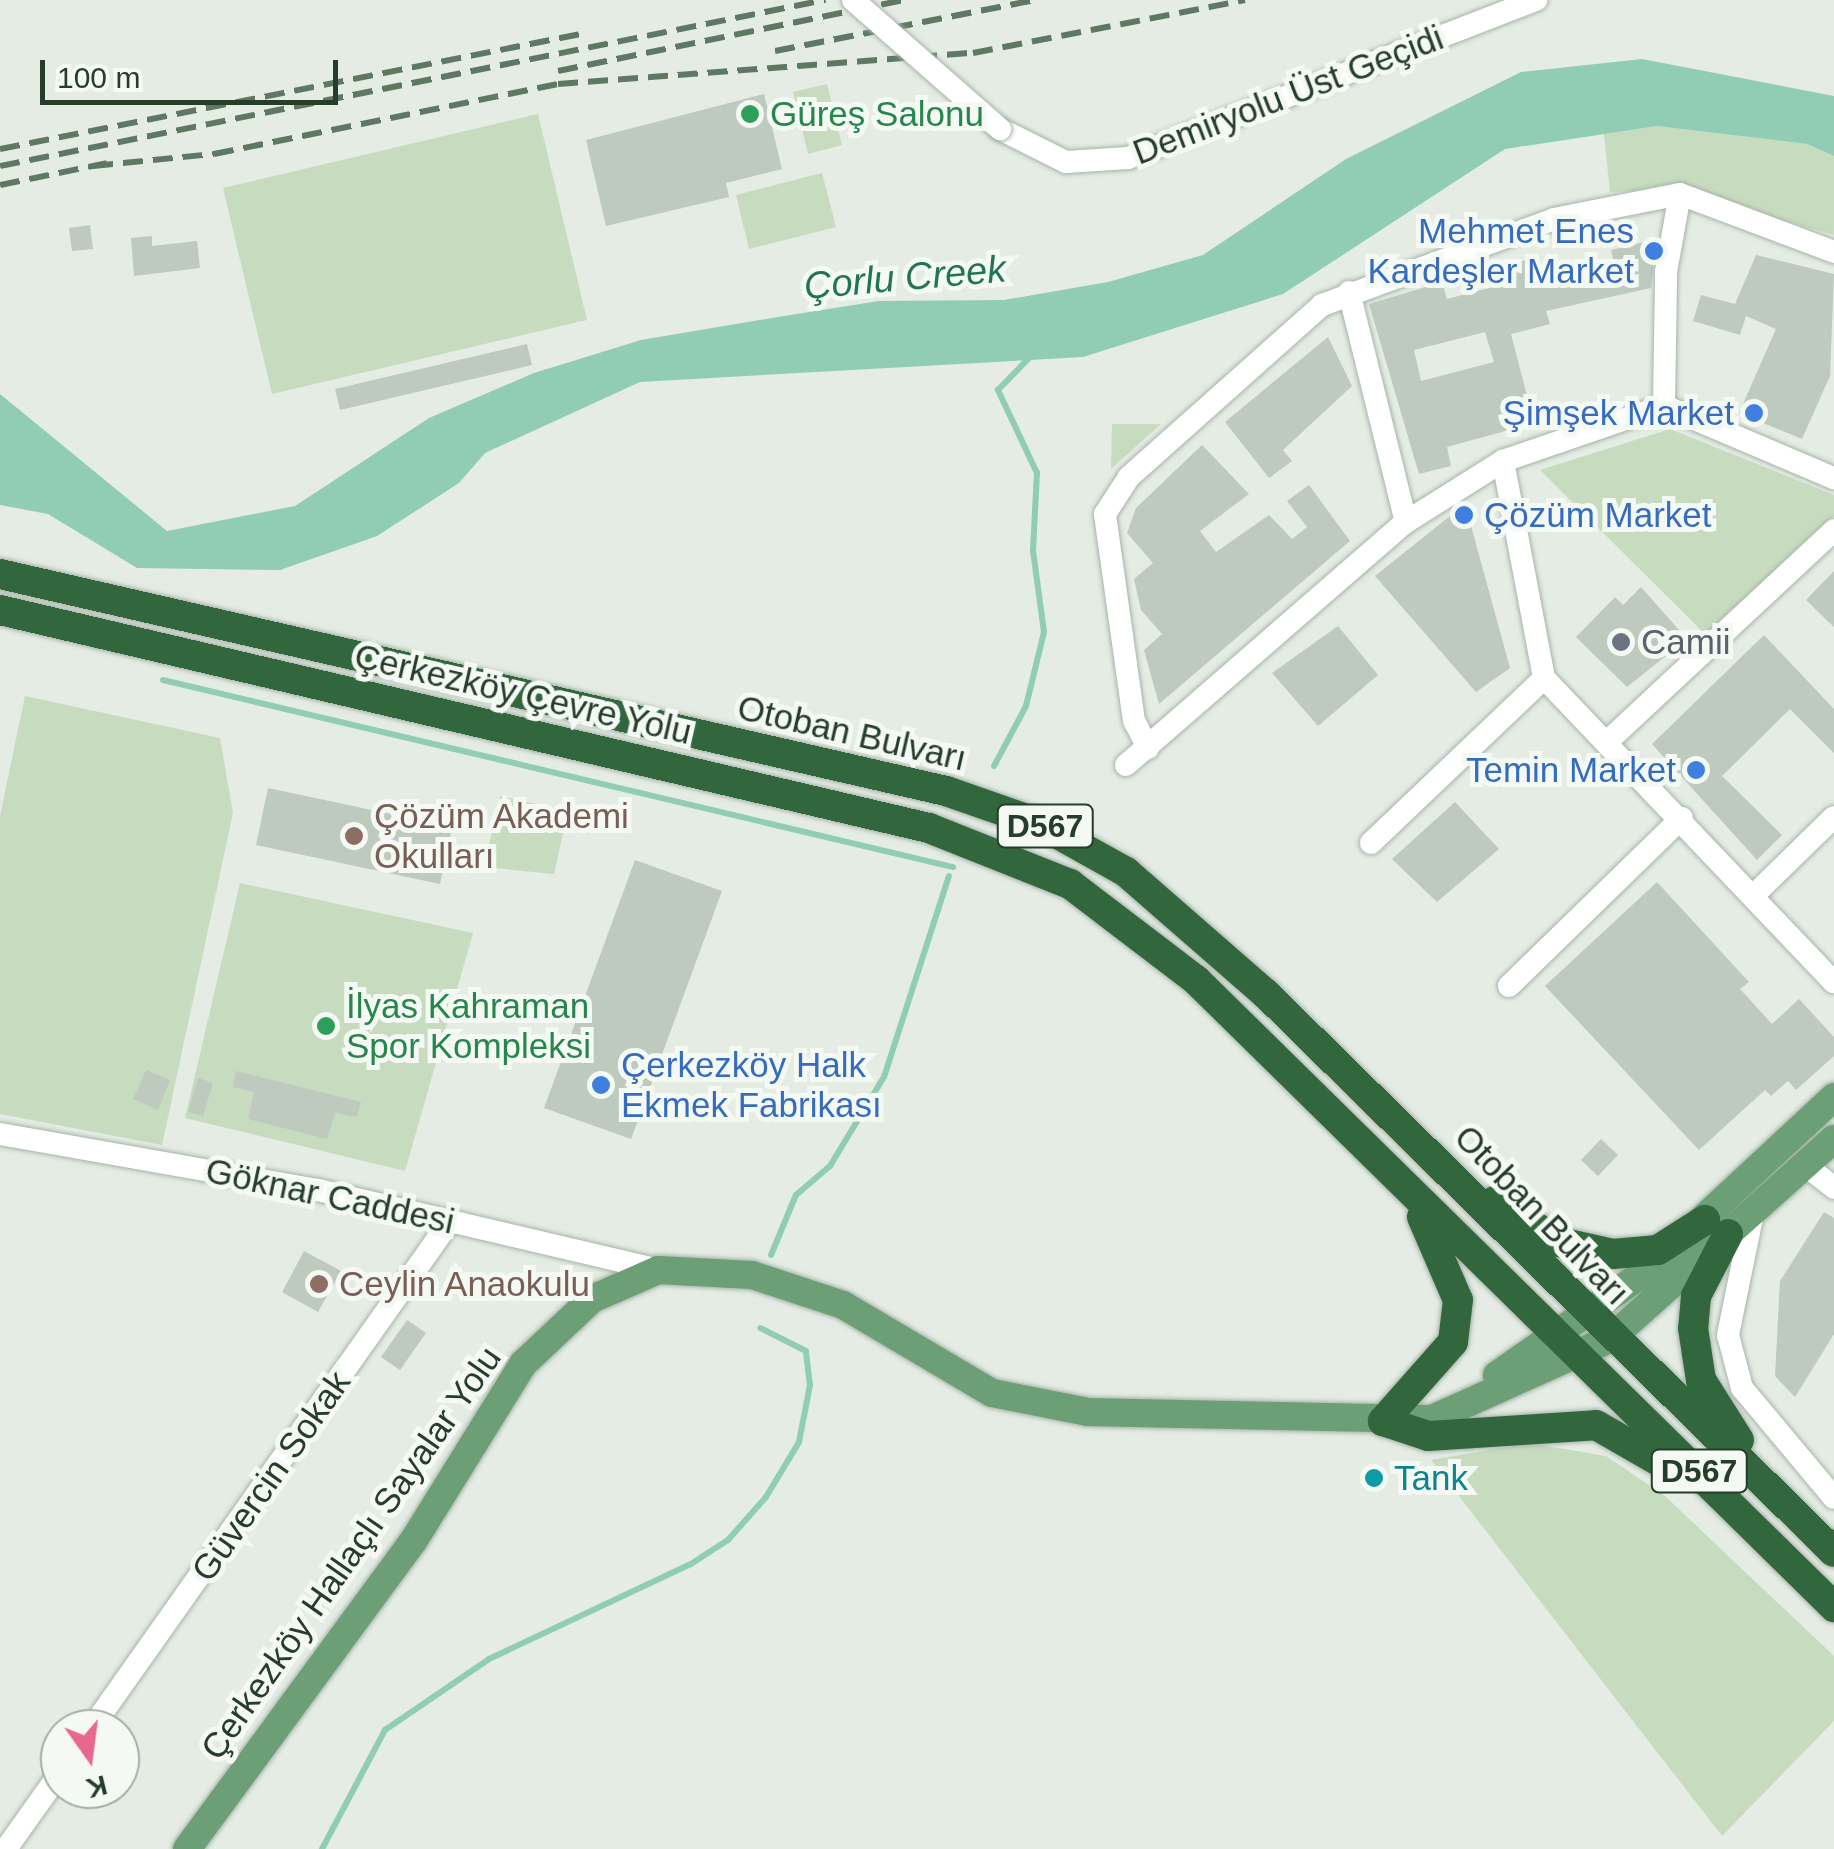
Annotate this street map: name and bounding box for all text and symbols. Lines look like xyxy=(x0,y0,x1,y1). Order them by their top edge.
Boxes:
street label: Demiryolu Üst Geçidi xyxy=(1127,16,1449,174)
scale bar xyxy=(45,40,342,102)
text: 100 m xyxy=(57,61,140,94)
place label: Güreş Salonu xyxy=(770,93,984,135)
marker: Güreş Salonu xyxy=(739,103,761,125)
place label: Mehmet Enes Kardeşler Market xyxy=(1368,210,1634,292)
marker: Mehmet Enes Kardeşler Market xyxy=(1643,240,1665,262)
water label: Çorlu Creek xyxy=(802,246,1008,310)
place label: Şimşek Market xyxy=(1503,392,1734,434)
marker: Şimşek Market xyxy=(1743,402,1765,424)
place label: Çözüm Market xyxy=(1484,494,1712,536)
marker: Çözüm Market xyxy=(1453,504,1475,526)
place label: Camii xyxy=(1641,621,1730,663)
marker: Camii xyxy=(1610,631,1632,653)
street label: Çerkezköy Çevre Yolu xyxy=(350,635,696,753)
street label: Otoban Bulvarı xyxy=(734,686,970,780)
place label: Temin Market xyxy=(1466,749,1676,791)
marker: Temin Market xyxy=(1685,759,1707,781)
place label: Çözüm Akademi Okulları xyxy=(374,795,631,877)
road number: D567 xyxy=(995,799,1095,853)
marker: Çözüm Akademi Okulları xyxy=(343,825,365,847)
place label: İlyas Kahraman Spor Kompleksi xyxy=(346,985,591,1067)
marker: İlyas Kahraman Spor Kompleksi xyxy=(315,1015,337,1037)
place label: Çerkezköy Halk Ekmek Fabrikası xyxy=(621,1044,882,1126)
marker: Çerkezköy Halk Ekmek Fabrikası xyxy=(590,1074,612,1096)
street label: Otoban Bulvarı xyxy=(1446,1116,1638,1314)
street label: Göknar Caddesi xyxy=(202,1149,458,1243)
place label: Ceylin Anaokulu xyxy=(339,1263,592,1305)
marker: Ceylin Anaokulu xyxy=(308,1273,330,1295)
street label: Çerkezköy Hallaçlı Sayalar Yolu xyxy=(192,1338,510,1768)
street label: Güvercin Sokak xyxy=(183,1363,359,1589)
road number: D567 xyxy=(1649,1444,1749,1498)
place label: Tank xyxy=(1394,1457,1468,1499)
marker: Tank xyxy=(1363,1467,1385,1489)
north arrow xyxy=(40,1709,140,1809)
text: K xyxy=(83,1769,110,1804)

